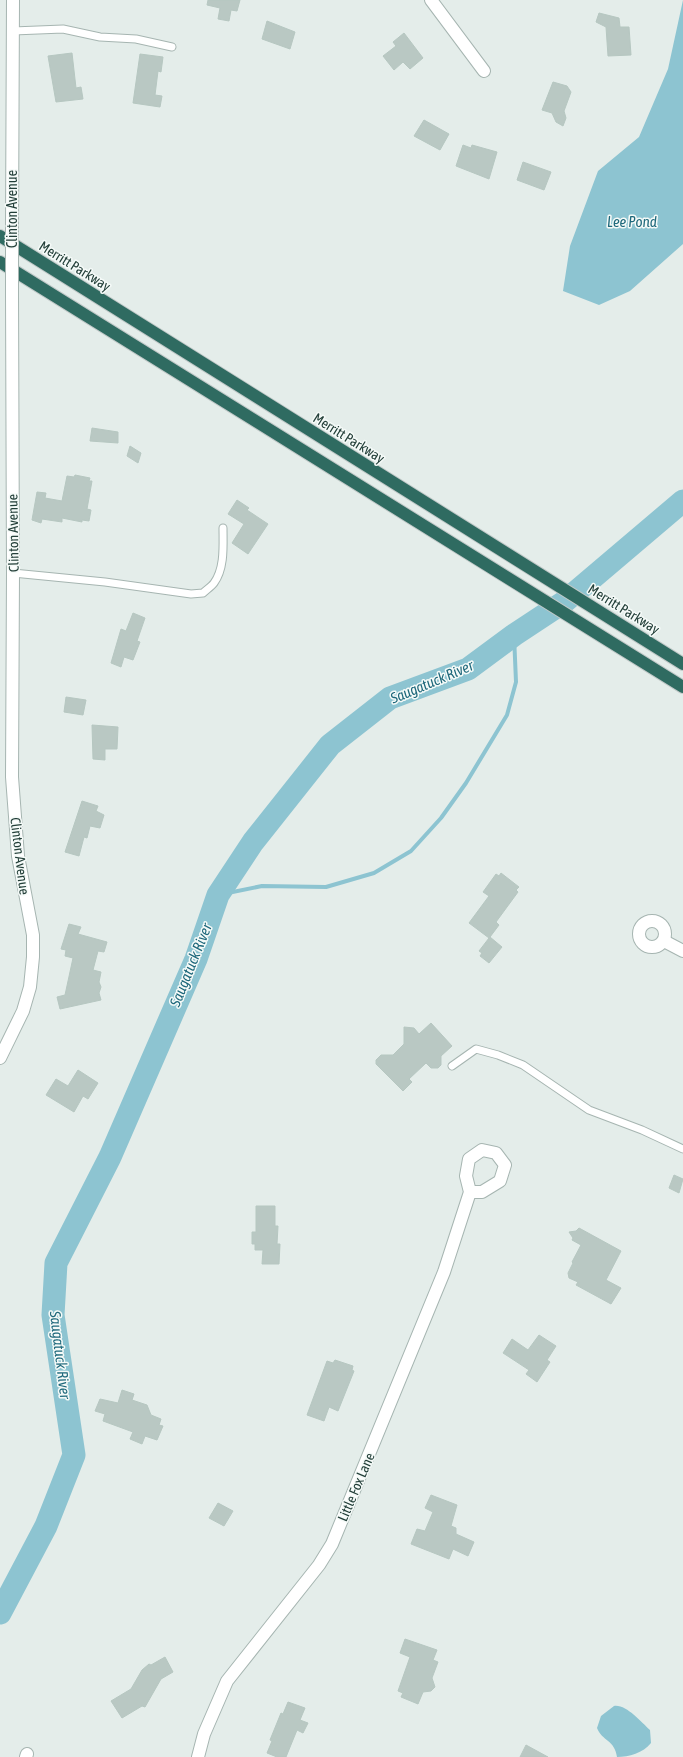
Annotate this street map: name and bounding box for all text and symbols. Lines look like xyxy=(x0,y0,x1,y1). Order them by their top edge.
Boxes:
street label: Clinton Avenue xyxy=(4,170,20,248)
water label: Lee Pond xyxy=(607,213,657,230)
street label: Merritt Parkway xyxy=(36,238,114,294)
street label: Merritt Parkway xyxy=(310,410,388,466)
street label: Clinton Avenue xyxy=(4,494,22,572)
street label: Merritt Parkway xyxy=(585,581,663,637)
water label: Saugatuck River xyxy=(387,656,476,707)
street label: Clinton Avenue xyxy=(7,816,33,896)
water label: Saugatuck River xyxy=(166,920,215,1010)
water label: Saugatuck River xyxy=(47,1309,74,1400)
street label: Little Fox Lane xyxy=(334,1450,378,1524)

